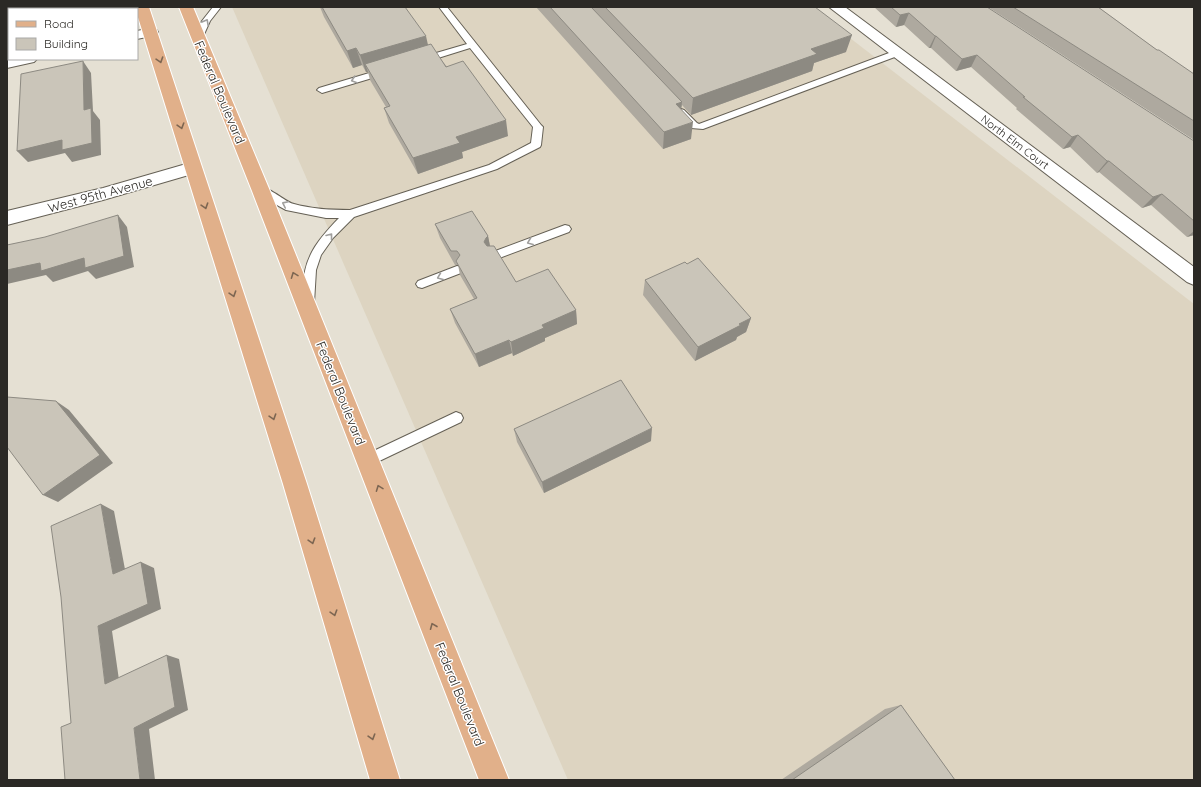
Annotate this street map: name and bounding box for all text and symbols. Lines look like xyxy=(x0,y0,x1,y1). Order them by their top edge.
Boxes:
legend xyxy=(8,8,138,60)
text: Road xyxy=(44,16,74,31)
one-way arrow xyxy=(201,19,209,26)
text: Building xyxy=(44,36,88,51)
street label: Federal Boulevard xyxy=(191,38,249,146)
one-way arrow xyxy=(155,57,164,64)
one-way arrow xyxy=(350,75,357,84)
street label: North Elm Court xyxy=(978,112,1052,172)
one-way arrow xyxy=(176,123,184,130)
street label: West 95th Avenue xyxy=(46,172,154,216)
one-way arrow xyxy=(281,201,289,209)
one-way arrow xyxy=(200,202,209,209)
one-way arrow xyxy=(325,233,332,240)
one-way arrow xyxy=(526,238,533,246)
one-way arrow xyxy=(290,271,298,278)
one-way arrow xyxy=(436,272,444,280)
one-way arrow xyxy=(228,290,237,297)
street label: Federal Boulevard xyxy=(313,339,369,447)
one-way arrow xyxy=(268,414,277,421)
one-way arrow xyxy=(375,484,383,491)
one-way arrow xyxy=(308,538,316,545)
one-way arrow xyxy=(329,609,338,616)
one-way arrow xyxy=(430,623,438,630)
street label: Federal Boulevard xyxy=(432,640,488,748)
one-way arrow xyxy=(367,734,376,741)

